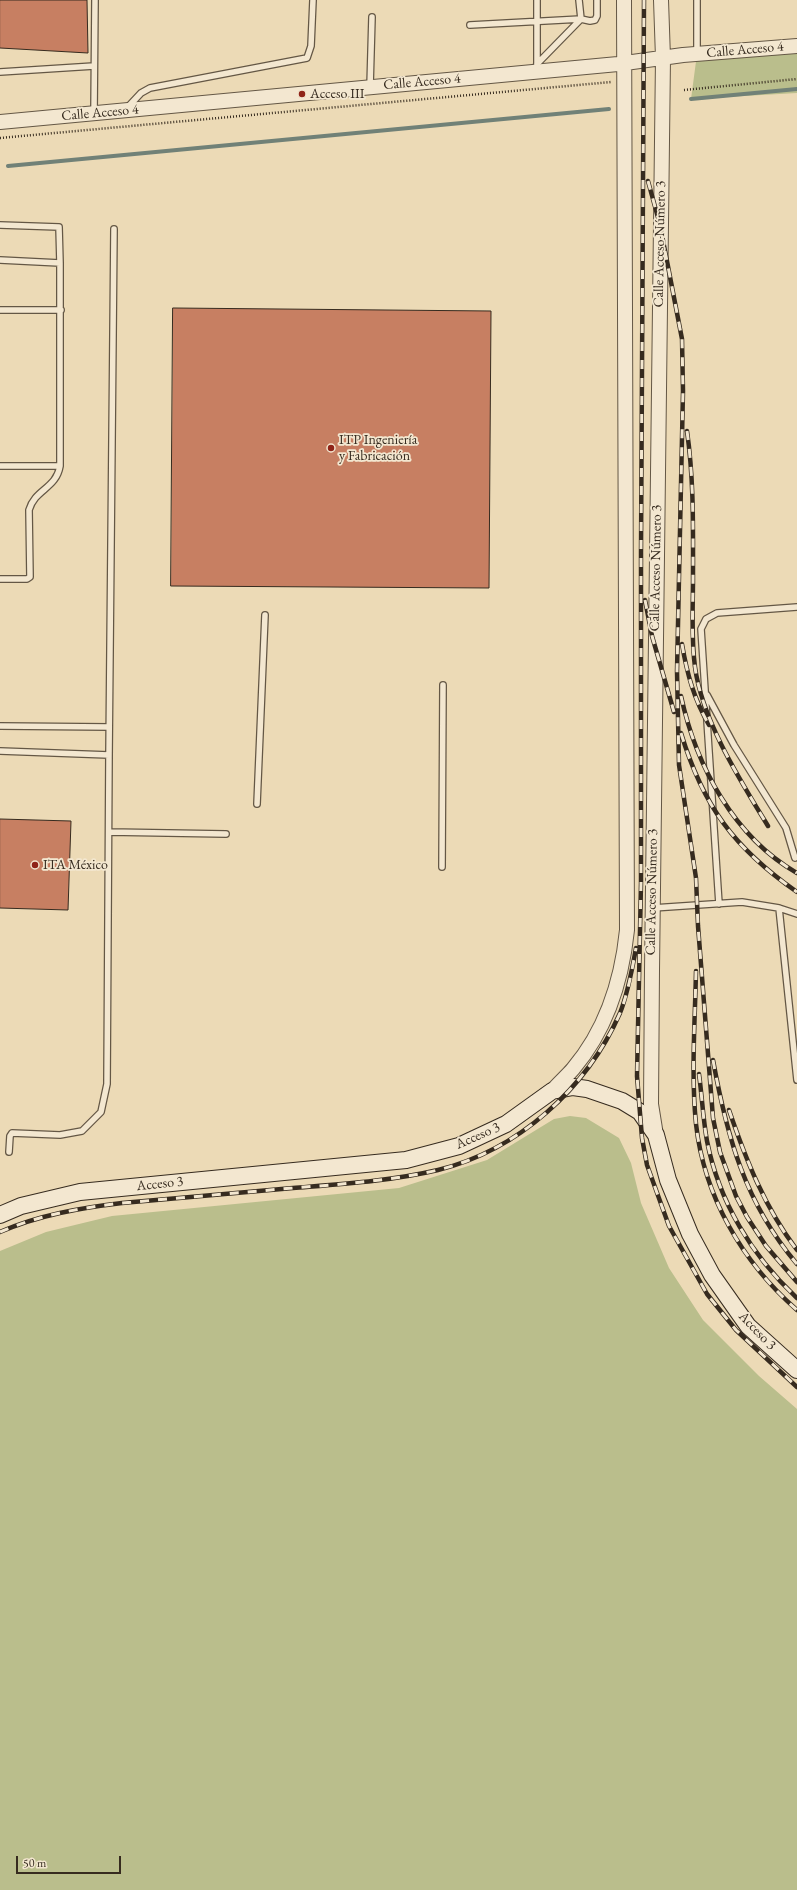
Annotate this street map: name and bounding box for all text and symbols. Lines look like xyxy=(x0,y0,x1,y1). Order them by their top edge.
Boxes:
street label: Calle Acceso 4 xyxy=(706,38,784,62)
street label: Calle Acceso 4 xyxy=(383,70,461,94)
place label: Acceso III xyxy=(310,86,365,102)
marker: Acceso III xyxy=(297,89,307,99)
street label: Calle Acceso 4 xyxy=(61,101,139,125)
street label: Calle Acceso Número 3 xyxy=(650,181,670,307)
place label: ITP Ingeniería y Fabricación xyxy=(339,432,417,464)
marker: ITP Ingeniería y Fabricación xyxy=(326,443,336,453)
street label: Calle Acceso Número 3 xyxy=(646,505,666,631)
street label: Calle Acceso Número 3 xyxy=(642,829,662,955)
place label: ITA México xyxy=(43,857,108,873)
marker: ITA México xyxy=(30,860,40,870)
street label: Acceso 3 xyxy=(453,1119,503,1153)
street label: Acceso 3 xyxy=(136,1173,184,1195)
street label: Acceso 3 xyxy=(735,1308,779,1354)
scale bar xyxy=(18,1848,123,1874)
text: 50 m xyxy=(23,1855,46,1871)

